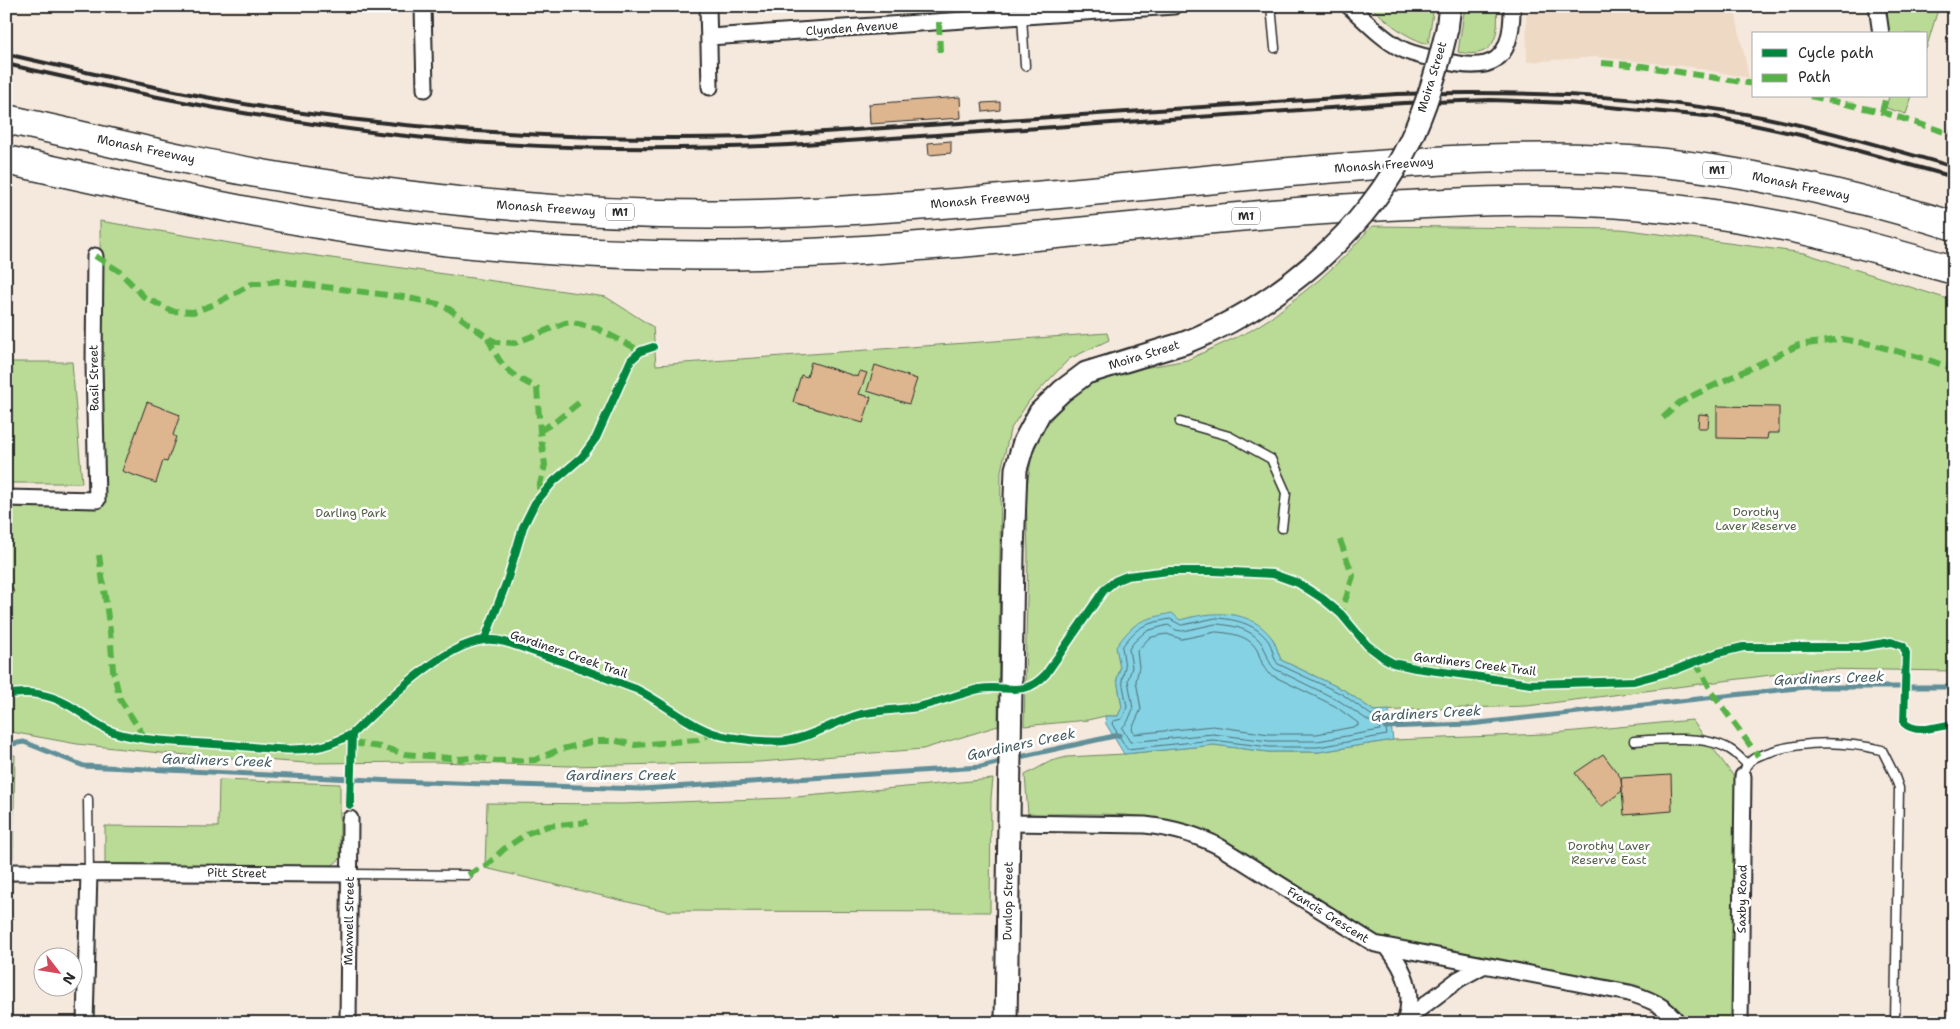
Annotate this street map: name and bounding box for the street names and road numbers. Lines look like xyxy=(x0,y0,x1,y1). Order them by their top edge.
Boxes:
street label: Clynden Avenue xyxy=(805,17,899,39)
street label: Moira Street xyxy=(1414,40,1450,114)
street label: Monash Freeway xyxy=(96,131,197,167)
street label: Monash Freeway xyxy=(1334,154,1434,176)
road number: M1 xyxy=(1703,162,1731,178)
street label: Monash Freeway xyxy=(1751,168,1852,204)
street label: Monash Freeway xyxy=(930,188,1030,212)
street label: Monash Freeway xyxy=(496,197,596,219)
road number: M1 xyxy=(606,203,634,220)
road number: M1 xyxy=(1232,208,1260,225)
street label: Moira Street xyxy=(1107,337,1181,373)
street label: Basil Street xyxy=(85,345,103,411)
street label: Gardiners Creek Trail xyxy=(508,626,630,682)
street label: Gardiners Creek Trail xyxy=(1413,649,1538,679)
street label: Dunlop Street xyxy=(999,861,1017,941)
street label: Pitt Street xyxy=(207,864,267,882)
street label: Saxby Road xyxy=(1733,864,1751,933)
street label: Maxwell Street xyxy=(340,876,358,966)
street label: Francis Crescent xyxy=(1284,883,1372,947)

